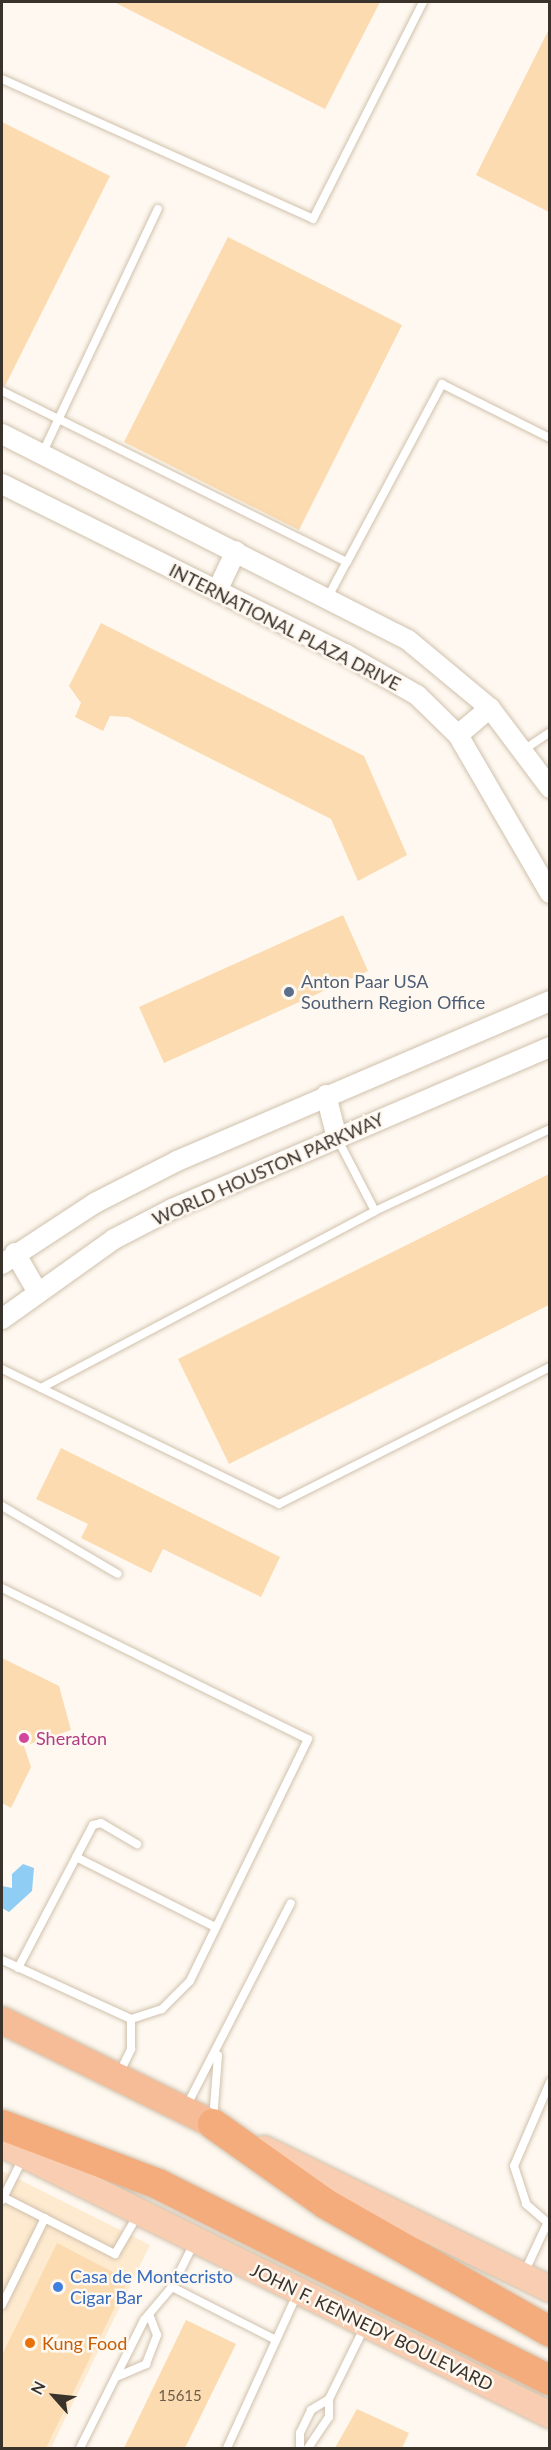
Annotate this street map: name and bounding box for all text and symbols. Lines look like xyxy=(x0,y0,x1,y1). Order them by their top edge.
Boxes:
street label: INTERNATIONAL PLAZA DRIVE xyxy=(165,559,405,695)
place label: Anton Paar USA Southern Region Office xyxy=(301,971,485,1014)
marker: Anton Paar USA Southern Region Office xyxy=(282,985,296,999)
street label: WORLD HOUSTON PARKWAY xyxy=(149,1108,387,1230)
place label: Sheraton xyxy=(36,1727,107,1749)
marker: Sheraton xyxy=(17,1731,31,1745)
street label: JOHN F. KENNEDY BOULEVARD xyxy=(247,2259,497,2395)
place label: Casa de Montecristo Cigar Bar xyxy=(70,2266,233,2308)
marker: Casa de Montecristo Cigar Bar xyxy=(51,2280,65,2294)
place label: Kung Food xyxy=(42,2332,127,2354)
marker: Kung Food xyxy=(23,2336,37,2350)
north arrow xyxy=(24,2366,84,2426)
text: N xyxy=(26,2378,49,2397)
house number: 15615 xyxy=(158,2387,202,2405)

